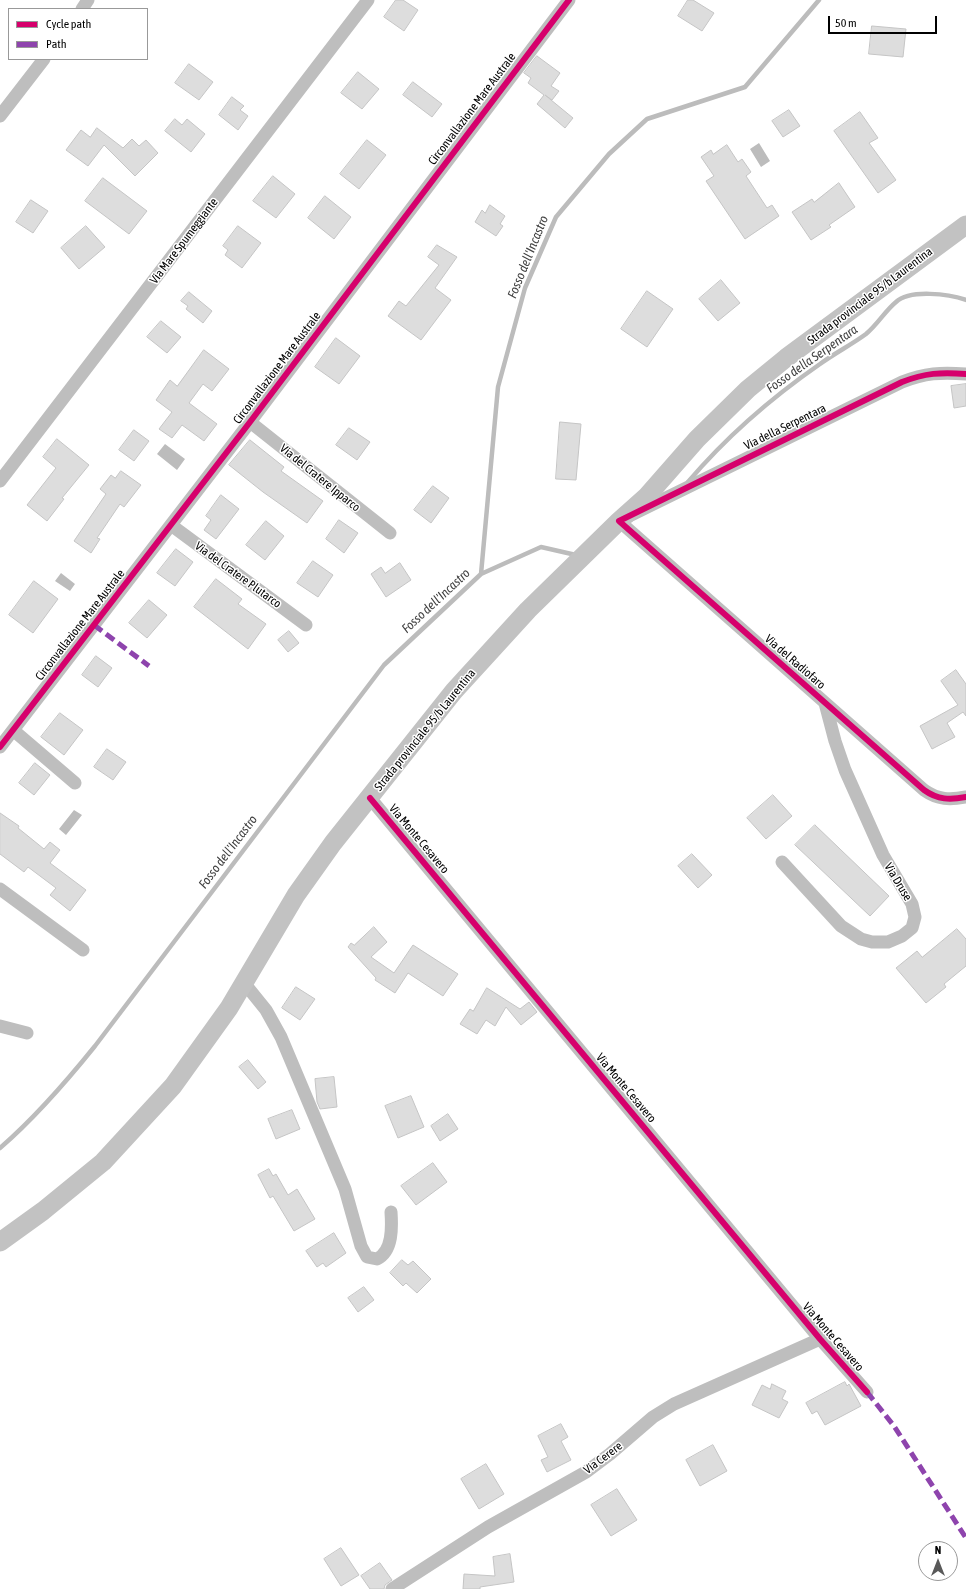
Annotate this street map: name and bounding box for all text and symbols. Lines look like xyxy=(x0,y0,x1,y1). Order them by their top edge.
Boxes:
legend xyxy=(8,8,148,60)
scale bar xyxy=(830,8,939,34)
text: 50 m xyxy=(835,16,857,30)
text: Cycle path xyxy=(46,17,91,31)
text: Path xyxy=(46,37,67,51)
street label: Circonvallazione Mare Australe xyxy=(425,50,519,168)
street label: Via Mare Spumeggiante xyxy=(147,195,221,287)
water label: Fosso dell'Incastro xyxy=(504,213,552,301)
street label: Strada provinciale 95/b Laurentina xyxy=(805,244,935,348)
street label: Circonvallazione Mare Australe xyxy=(230,309,324,427)
water label: Fosso della Serpentara xyxy=(764,322,860,396)
street label: Via della Serpentara xyxy=(742,401,828,453)
street label: Via del Cratere Ipparco xyxy=(277,441,363,515)
street label: Via del Cratere Plutarco xyxy=(192,539,284,611)
water label: Fosso dell'Incastro xyxy=(399,565,473,637)
street label: Circonvallazione Mare Australe xyxy=(32,567,128,683)
street label: Via del Radiofaro xyxy=(762,632,828,692)
street label: Strada provinciale 95/b Laurentina xyxy=(371,666,479,794)
street label: Via Monte Cesavero xyxy=(386,801,452,877)
water label: Fosso dell'Incastro xyxy=(195,812,261,892)
street label: Via Druse xyxy=(881,860,915,904)
street label: Via Monte Cesavero xyxy=(593,1050,659,1126)
street label: Via Monte Cesavero xyxy=(799,1300,867,1374)
street label: Via Cerere xyxy=(581,1439,625,1477)
north arrow xyxy=(918,1541,958,1581)
text: N xyxy=(935,1544,941,1556)

